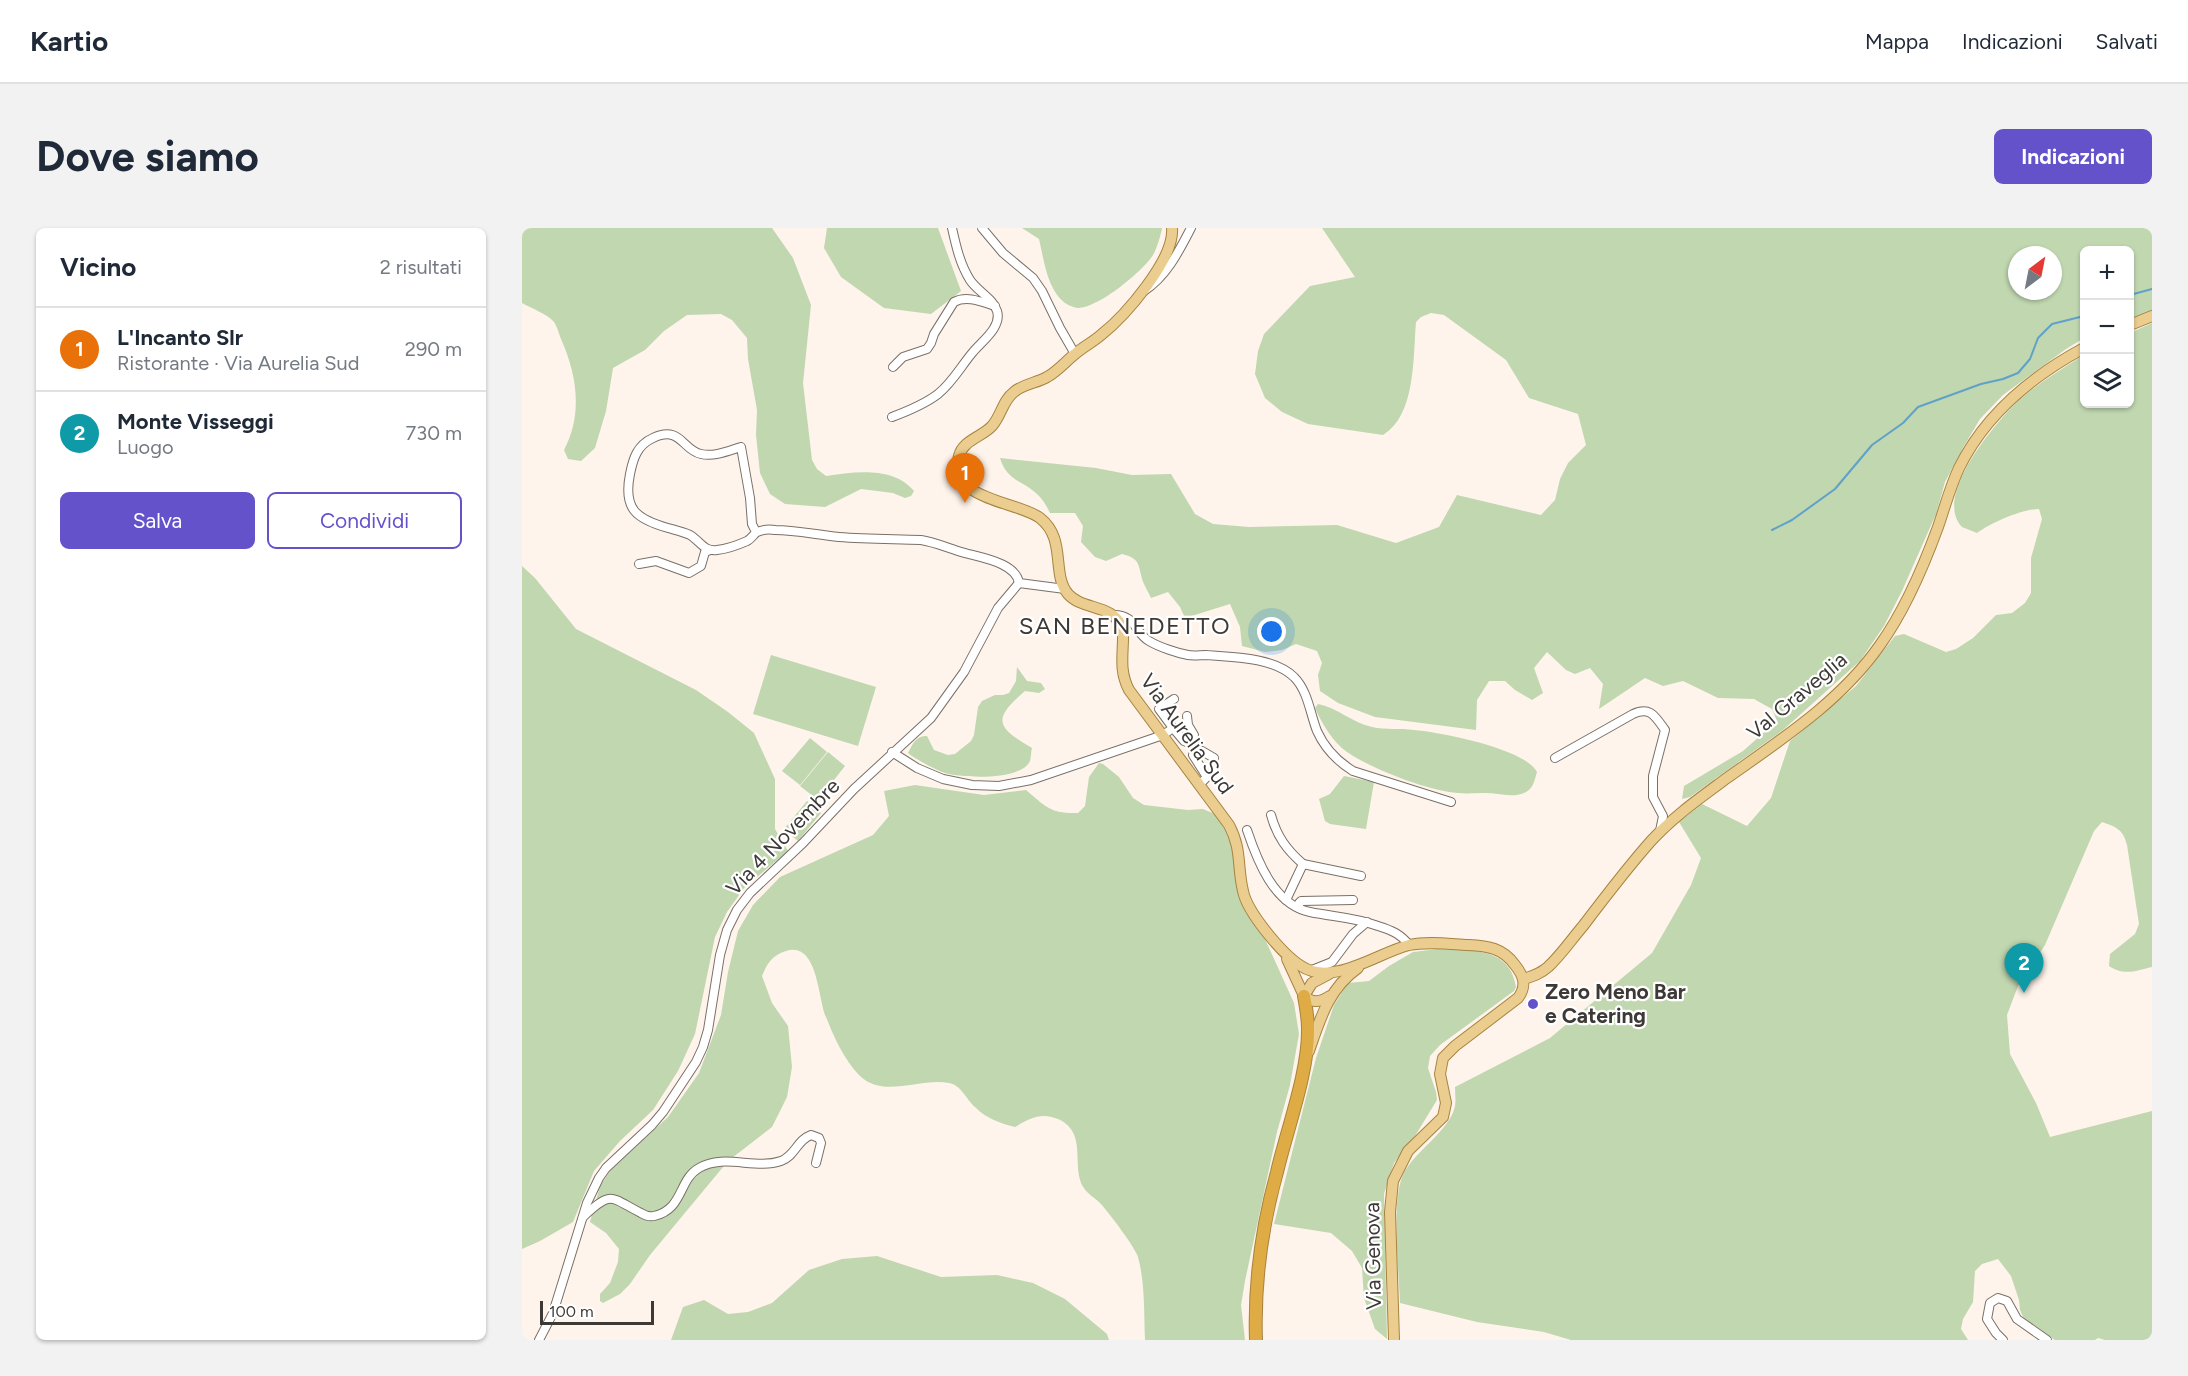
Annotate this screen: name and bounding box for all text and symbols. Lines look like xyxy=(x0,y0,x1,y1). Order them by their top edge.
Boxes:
text: Kartio xyxy=(30,24,108,58)
text: Mappa xyxy=(1865,29,1929,54)
text: Indicazioni xyxy=(1962,29,2063,54)
text: Salvati xyxy=(2096,29,2158,54)
button: Indicazioni xyxy=(1994,129,2152,184)
text: Dove siamo xyxy=(36,131,259,182)
north arrow xyxy=(2008,246,2062,300)
map controls xyxy=(2080,246,2134,408)
button: + xyxy=(2080,246,2134,300)
text: Vicino xyxy=(60,251,136,283)
text: 2 risultati xyxy=(380,255,462,279)
button: − xyxy=(2080,300,2134,354)
text: L'Incanto Slr xyxy=(117,324,243,351)
text: 1 xyxy=(75,337,84,361)
text: 290 m xyxy=(405,337,462,361)
text: Ristorante · Via Aurelia Sud xyxy=(117,351,359,375)
button: layers xyxy=(2080,354,2134,408)
text: Monte Visseggi xyxy=(117,408,274,435)
text: 2 xyxy=(74,421,85,445)
text: 730 m xyxy=(406,421,462,445)
text: Luogo xyxy=(117,435,174,459)
pin: 1 xyxy=(946,454,984,503)
button: Salva xyxy=(60,492,255,549)
button: Condividi xyxy=(267,492,462,549)
district label: SAN BENEDETTO xyxy=(1019,611,1231,640)
your location xyxy=(1257,617,1286,646)
street label: Val Graveglia xyxy=(1742,647,1852,745)
street label: Via Aurelia Sud xyxy=(1136,669,1239,799)
street label: Via 4 Novembre xyxy=(721,773,845,900)
pin: 2 xyxy=(2004,944,2044,993)
place label: Zero Meno Bar e Catering xyxy=(1545,979,1686,1028)
marker: Zero Meno Bar e Catering xyxy=(1526,997,1540,1011)
street label: Via Genova xyxy=(1359,1202,1386,1310)
scale bar xyxy=(540,1298,654,1326)
text: 100 m xyxy=(549,1302,594,1321)

